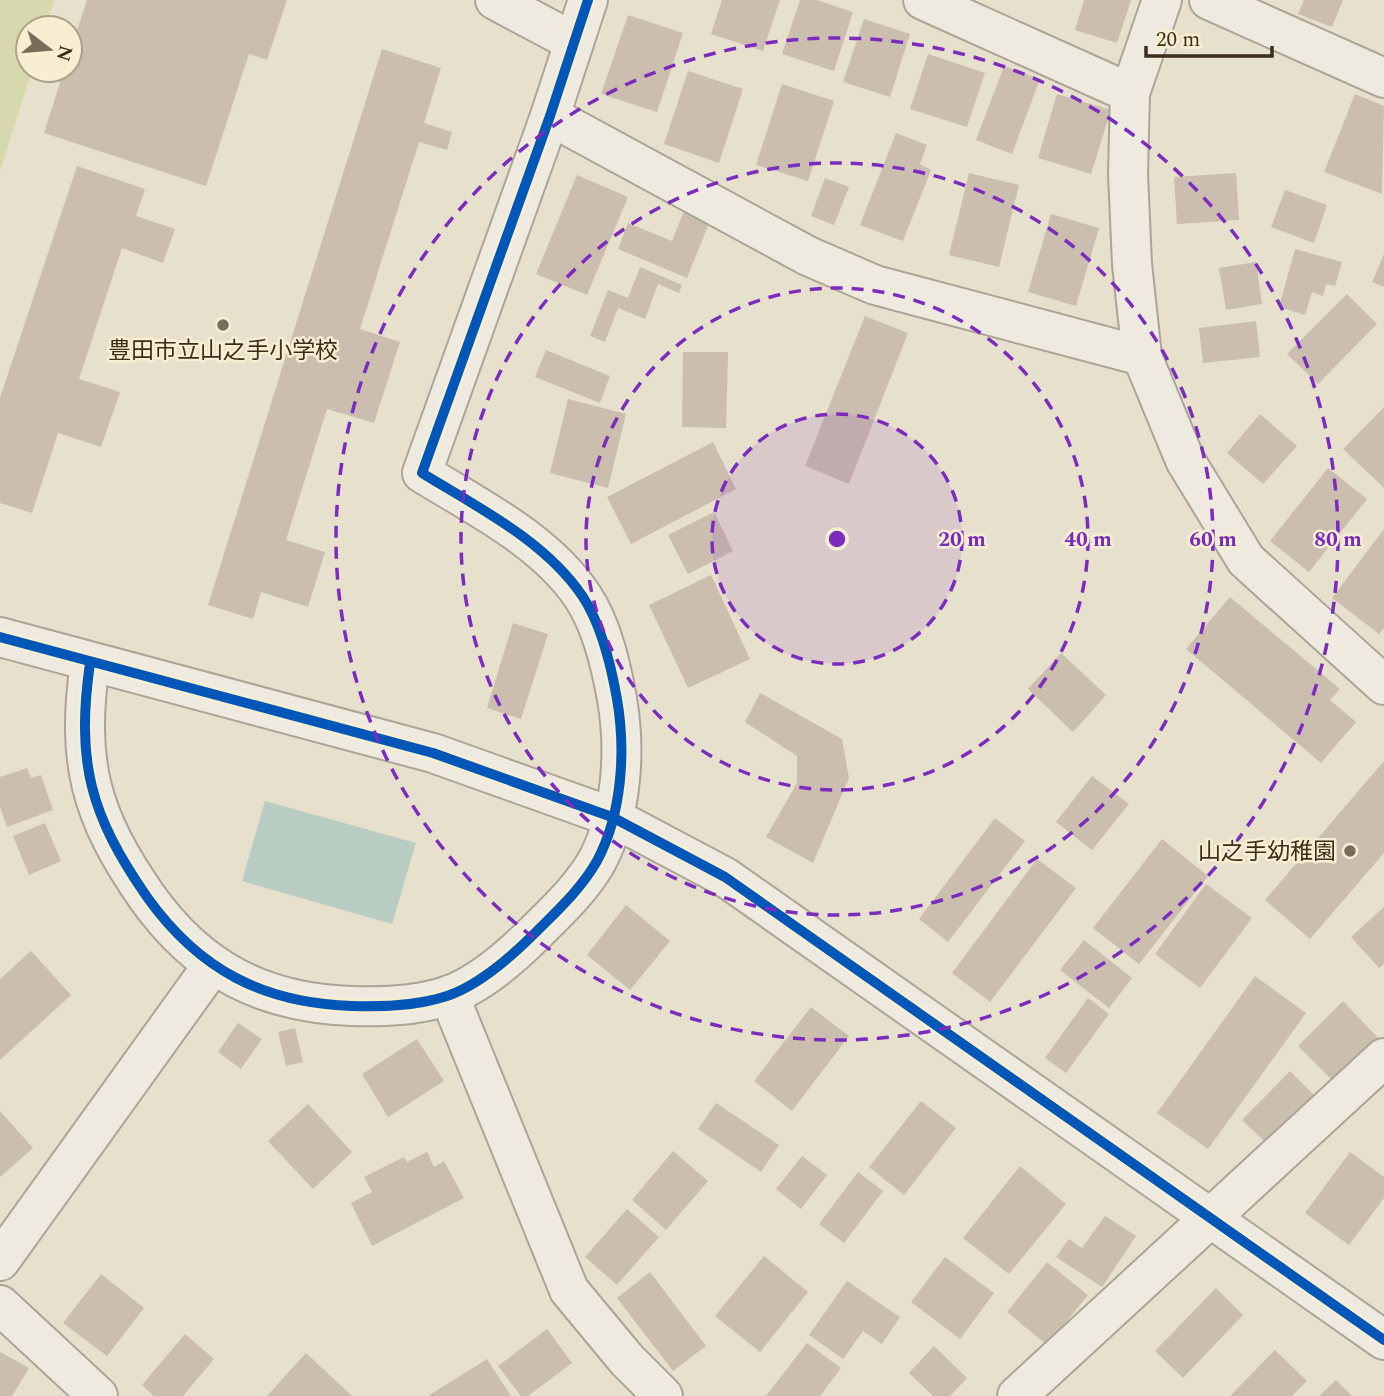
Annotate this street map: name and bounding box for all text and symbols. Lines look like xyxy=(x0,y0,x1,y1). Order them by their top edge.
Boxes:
north arrow xyxy=(14,14,84,84)
scale bar xyxy=(1146,14,1272,58)
text: 20 m xyxy=(1156,24,1200,56)
text: N xyxy=(48,42,80,65)
marker: 豊田市立山之手小学校 xyxy=(215,317,231,333)
place label: 豊田市立山之手小学校 xyxy=(108,334,338,369)
text: 20 m xyxy=(938,524,986,556)
text: 40 m xyxy=(1064,524,1112,556)
text: 60 m xyxy=(1189,524,1237,556)
text: 80 m xyxy=(1314,524,1362,556)
centre of rings xyxy=(825,527,849,551)
place label: 山之手幼稚園 xyxy=(1198,835,1336,870)
marker: 山之手幼稚園 xyxy=(1342,843,1358,859)

